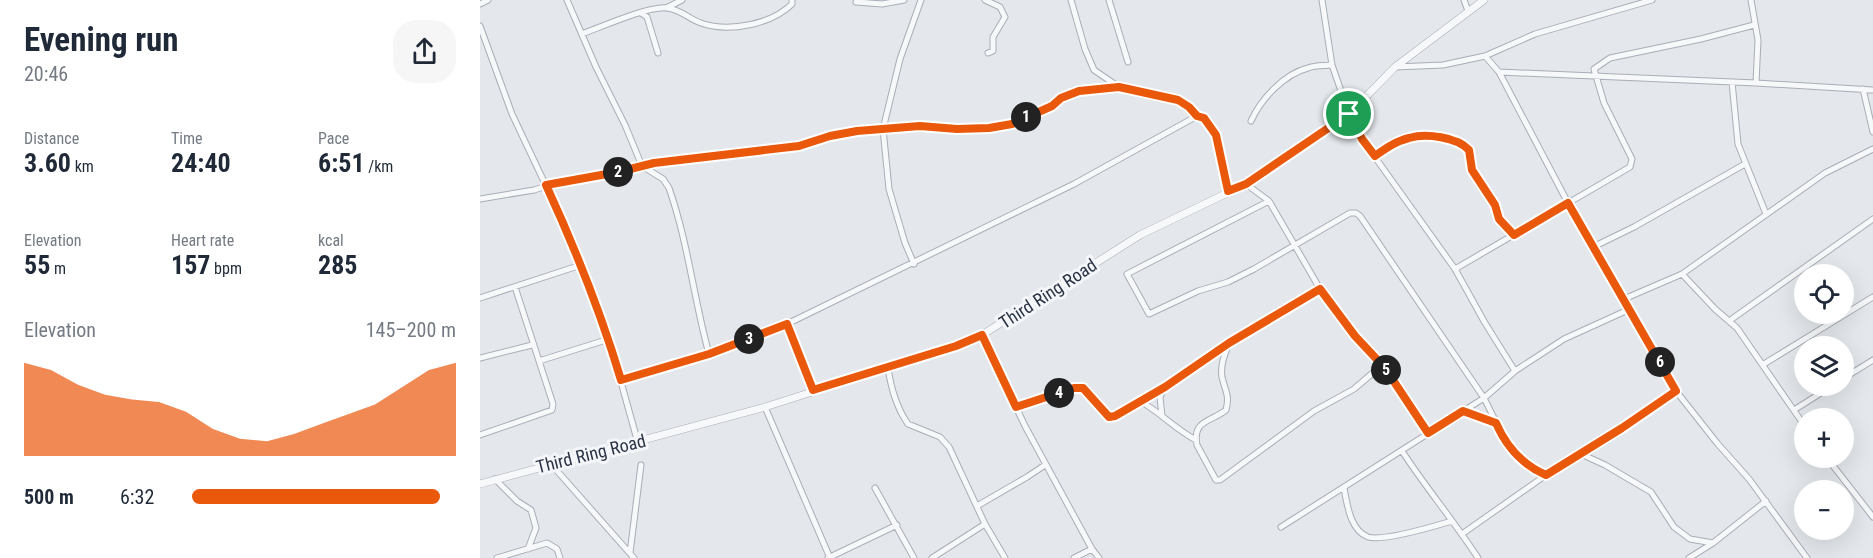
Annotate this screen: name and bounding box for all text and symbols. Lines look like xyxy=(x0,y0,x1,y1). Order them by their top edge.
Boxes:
text: Evening run xyxy=(24,20,179,59)
button: share xyxy=(393,20,456,83)
text: 20:46 xyxy=(24,62,68,86)
pin xyxy=(1323,88,1374,139)
icon: arrive xyxy=(1332,97,1365,130)
pin: 1 xyxy=(1011,102,1041,132)
text: 1 xyxy=(1022,107,1030,126)
text: Distance xyxy=(24,129,79,148)
text: Time xyxy=(171,129,203,148)
text: Pace xyxy=(318,129,349,148)
text: 3.60 xyxy=(24,148,71,178)
text: 24:40 xyxy=(171,148,231,178)
text: 6:51 xyxy=(318,148,365,178)
text: km xyxy=(71,157,94,176)
text: /km xyxy=(365,157,393,176)
pin: 2 xyxy=(603,157,633,187)
text: 2 xyxy=(614,162,622,181)
text: Elevation xyxy=(24,231,82,250)
text: Heart rate xyxy=(171,231,234,250)
text: kcal xyxy=(318,231,344,250)
text: 55 xyxy=(24,250,50,280)
text: 157 xyxy=(171,250,210,280)
text: 285 xyxy=(318,250,357,280)
street label: Third Ring Road xyxy=(995,254,1100,333)
text: m xyxy=(50,259,66,278)
text: bpm xyxy=(210,259,242,278)
map controls xyxy=(1794,264,1854,540)
button: locate xyxy=(1794,264,1854,324)
text: Elevation xyxy=(24,318,96,342)
text: 145–200 m xyxy=(366,318,456,342)
pin: 3 xyxy=(734,324,764,354)
text: 3 xyxy=(745,329,753,348)
button: layers xyxy=(1794,336,1854,396)
pin: 6 xyxy=(1645,347,1675,377)
text: 6 xyxy=(1656,352,1664,371)
pin: 5 xyxy=(1371,355,1401,385)
text: 5 xyxy=(1382,360,1390,379)
pin: 4 xyxy=(1044,378,1074,408)
text: 4 xyxy=(1055,383,1063,402)
button: + xyxy=(1794,408,1854,468)
street label: Third Ring Road xyxy=(534,430,648,477)
button: − xyxy=(1794,480,1854,540)
text: 500 m xyxy=(24,485,74,509)
text: 6:32 xyxy=(120,485,154,509)

